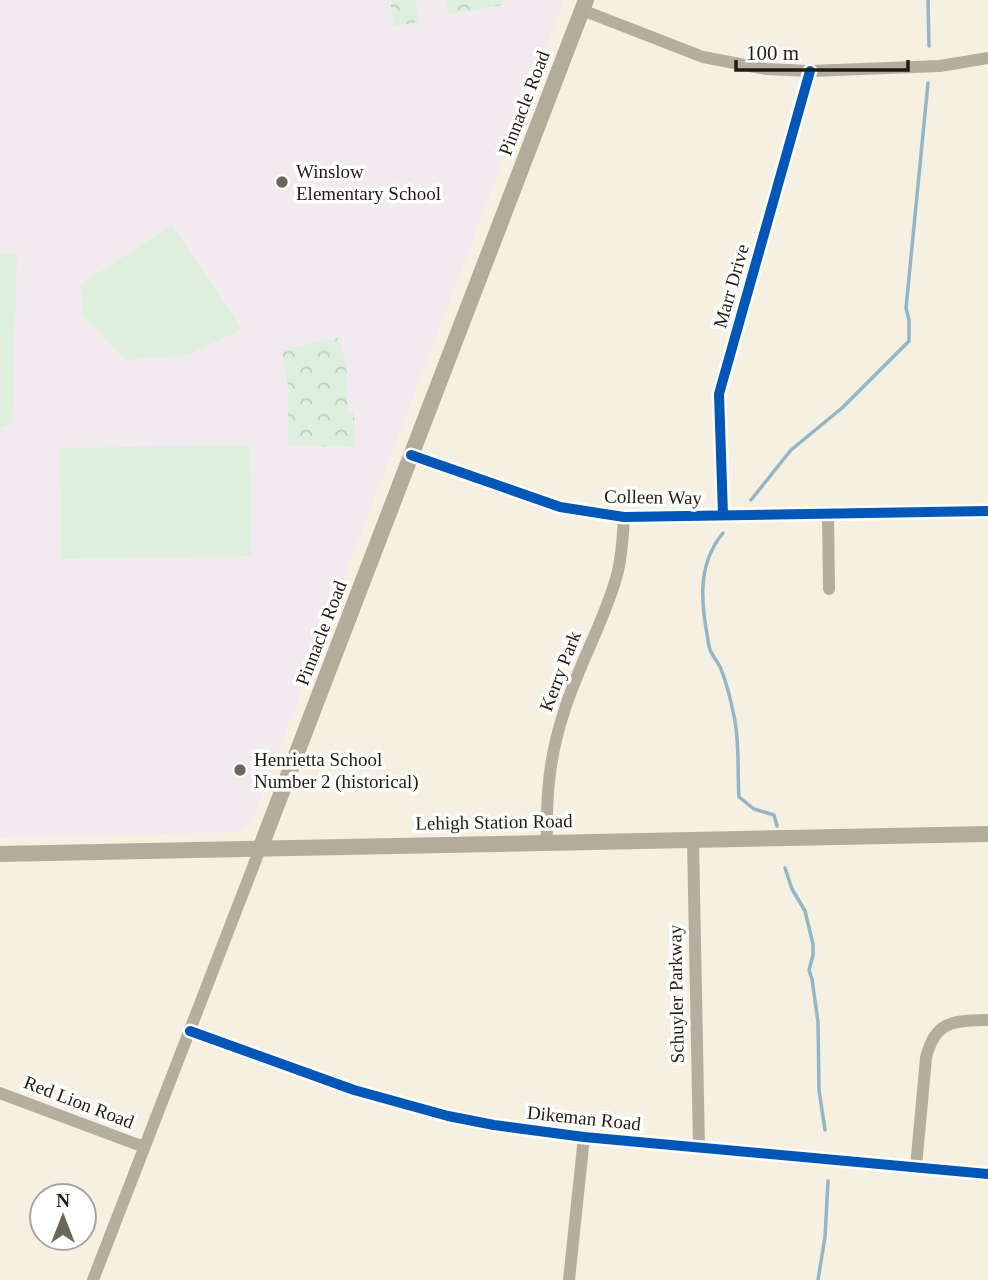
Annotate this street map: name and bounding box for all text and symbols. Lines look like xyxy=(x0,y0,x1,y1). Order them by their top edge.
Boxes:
scale bar xyxy=(736,28,908,72)
text: 100 m xyxy=(746,41,799,65)
street label: Pinnacle Road xyxy=(494,47,554,158)
place label: Winslow Elementary School xyxy=(296,161,441,204)
marker: Winslow Elementary School xyxy=(274,174,290,190)
street label: Marr Drive xyxy=(709,242,753,330)
street label: Colleen Way xyxy=(604,486,703,508)
street label: Pinnacle Road xyxy=(291,577,351,688)
street label: Kerry Park xyxy=(535,628,585,714)
place label: Henrietta School Number 2 (historical) xyxy=(254,749,419,793)
marker: Henrietta School Number 2 (historical) xyxy=(232,762,248,778)
street label: Lehigh Station Road xyxy=(415,810,573,834)
street label: Schuyler Parkway xyxy=(664,924,688,1064)
street label: Red Lion Road xyxy=(21,1071,137,1133)
street label: Dikeman Road xyxy=(526,1102,643,1134)
north arrow xyxy=(28,1182,98,1252)
text: N xyxy=(56,1190,70,1211)

